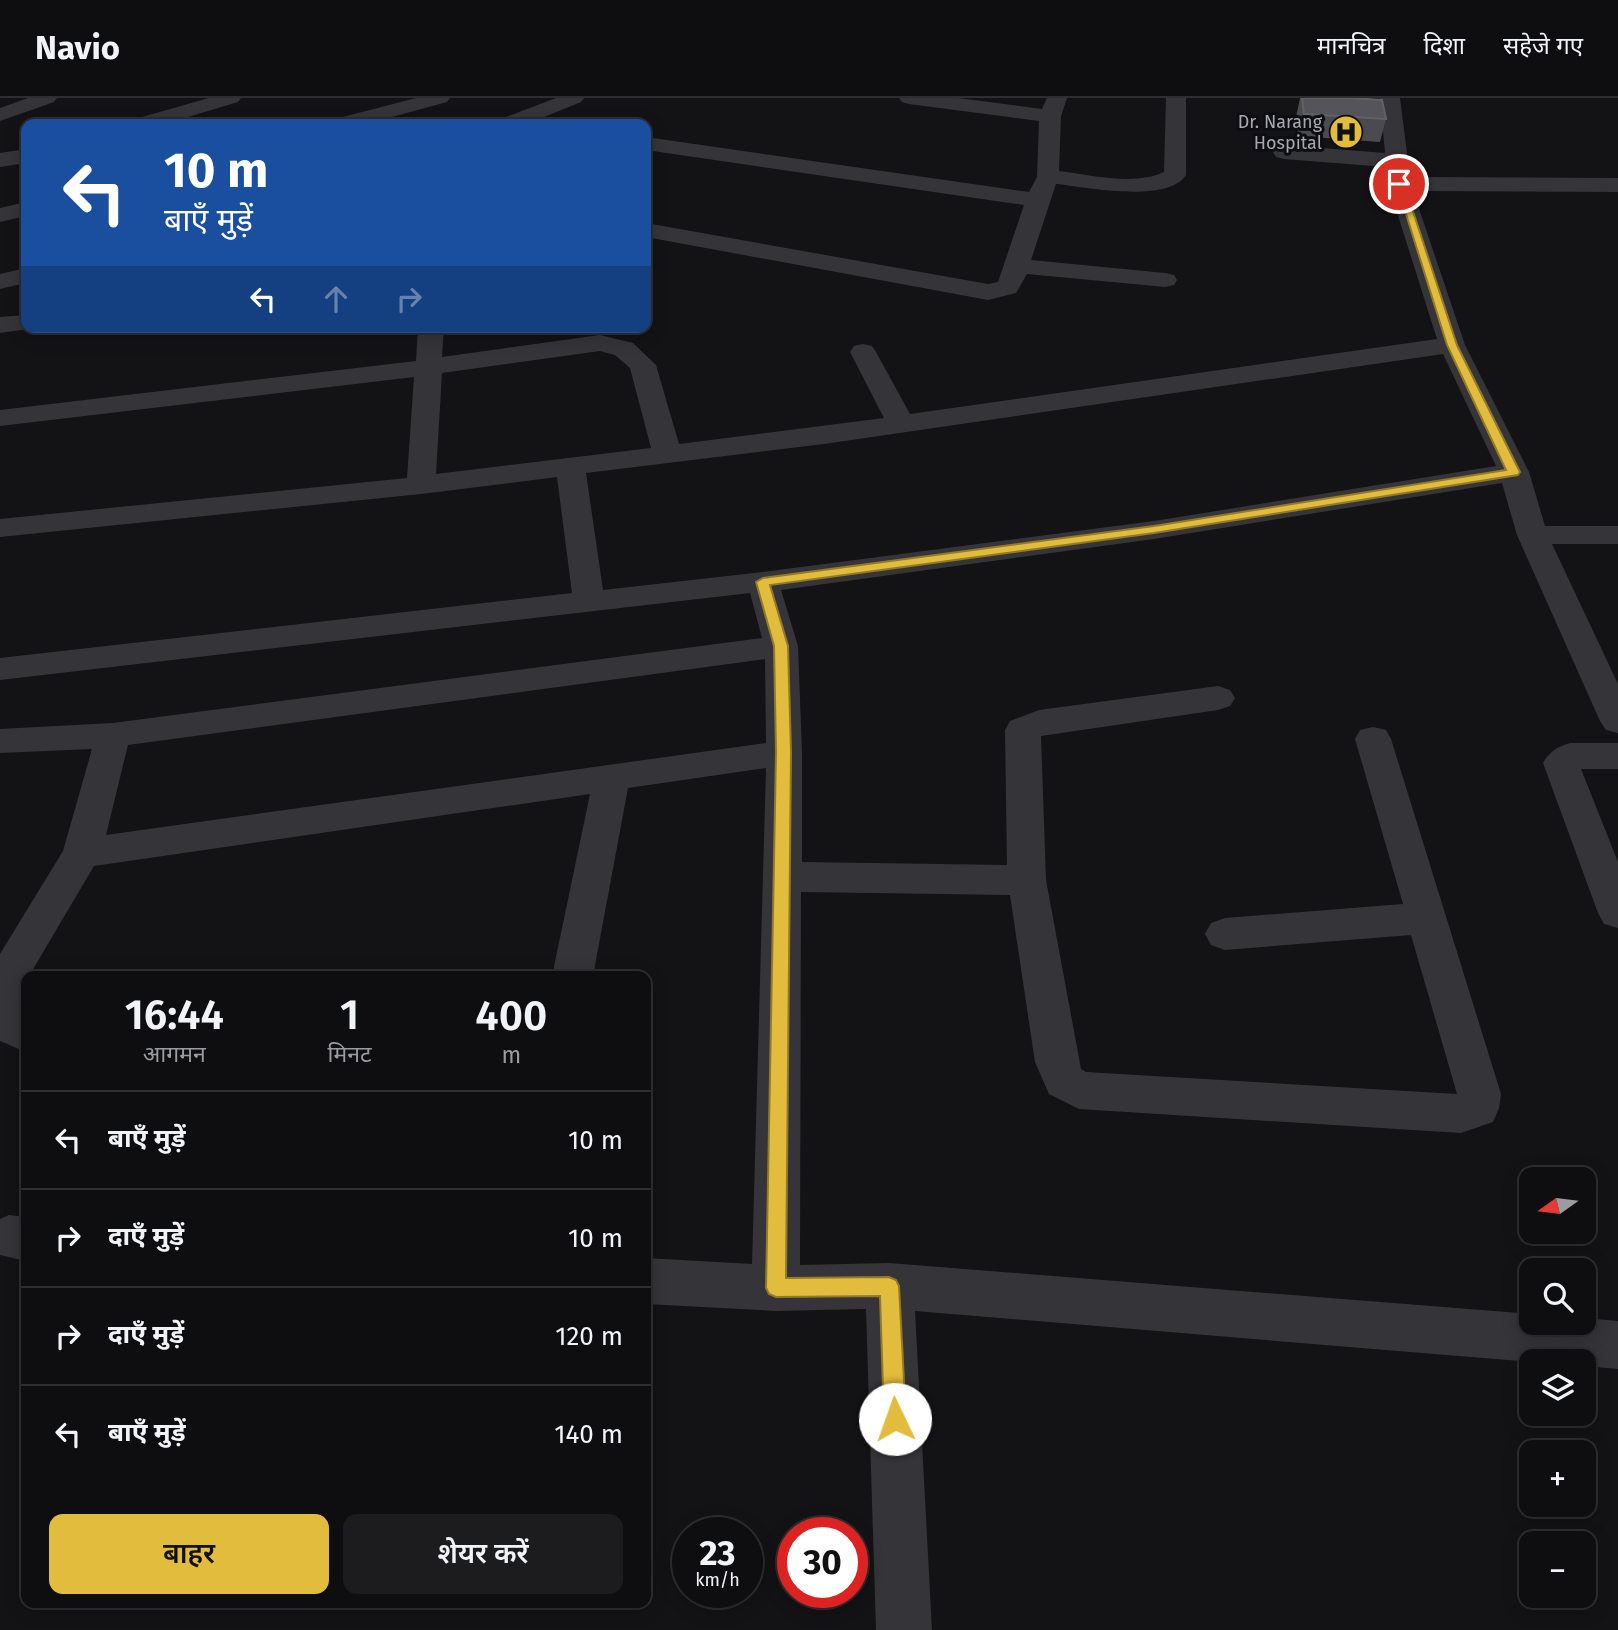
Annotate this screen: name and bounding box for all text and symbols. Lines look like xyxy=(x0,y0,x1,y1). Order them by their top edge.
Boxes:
text: Navio xyxy=(35,28,120,68)
text: मानचित्र xyxy=(1317,32,1386,60)
text: दिशा xyxy=(1424,32,1465,60)
text: सहेजे गए xyxy=(1503,32,1583,60)
place label: Dr. Narang Hospital xyxy=(1238,111,1323,154)
hospital icon: Dr. Narang Hospital xyxy=(1327,113,1365,151)
text: 10 m xyxy=(164,141,268,200)
icon: left xyxy=(49,147,140,238)
pin xyxy=(1369,154,1429,214)
icon: arrive xyxy=(1380,165,1418,203)
text: बाएँ मुड़ें xyxy=(164,201,253,239)
icon: left xyxy=(244,280,282,318)
icon: ahead xyxy=(317,280,355,318)
icon: right xyxy=(390,280,428,318)
text: 16:44 xyxy=(125,990,224,1040)
text: 1 xyxy=(340,990,359,1040)
text: 400 xyxy=(475,991,547,1041)
text: आगमन xyxy=(143,1040,206,1068)
text: मिनट xyxy=(328,1040,372,1068)
text: m xyxy=(501,1041,521,1069)
icon: left xyxy=(49,1121,87,1159)
text: बाएँ मुड़ें xyxy=(108,1123,185,1154)
text: 10 m xyxy=(568,1125,623,1156)
north arrow xyxy=(1519,1167,1596,1244)
map controls xyxy=(1519,1167,1596,1608)
icon: right xyxy=(49,1219,87,1257)
text: दाएँ मुड़ें xyxy=(108,1221,184,1252)
text: 10 m xyxy=(568,1223,623,1254)
button: search xyxy=(1519,1258,1596,1335)
icon: right xyxy=(49,1317,87,1355)
text: दाएँ मुड़ें xyxy=(108,1319,184,1350)
text: 120 m xyxy=(555,1321,623,1352)
button: layers xyxy=(1519,1349,1596,1426)
position arrow xyxy=(858,1382,932,1456)
icon: left xyxy=(49,1415,87,1453)
text: बाएँ मुड़ें xyxy=(108,1417,185,1448)
text: 140 m xyxy=(554,1419,623,1450)
button: + xyxy=(1519,1440,1596,1517)
button: बाहर xyxy=(49,1514,329,1594)
button: शेयर करें xyxy=(343,1514,623,1594)
speed limit sign: 30 xyxy=(777,1517,868,1608)
button: − xyxy=(1519,1531,1596,1608)
text: 23 xyxy=(699,1532,736,1574)
text: km/h xyxy=(695,1569,740,1591)

